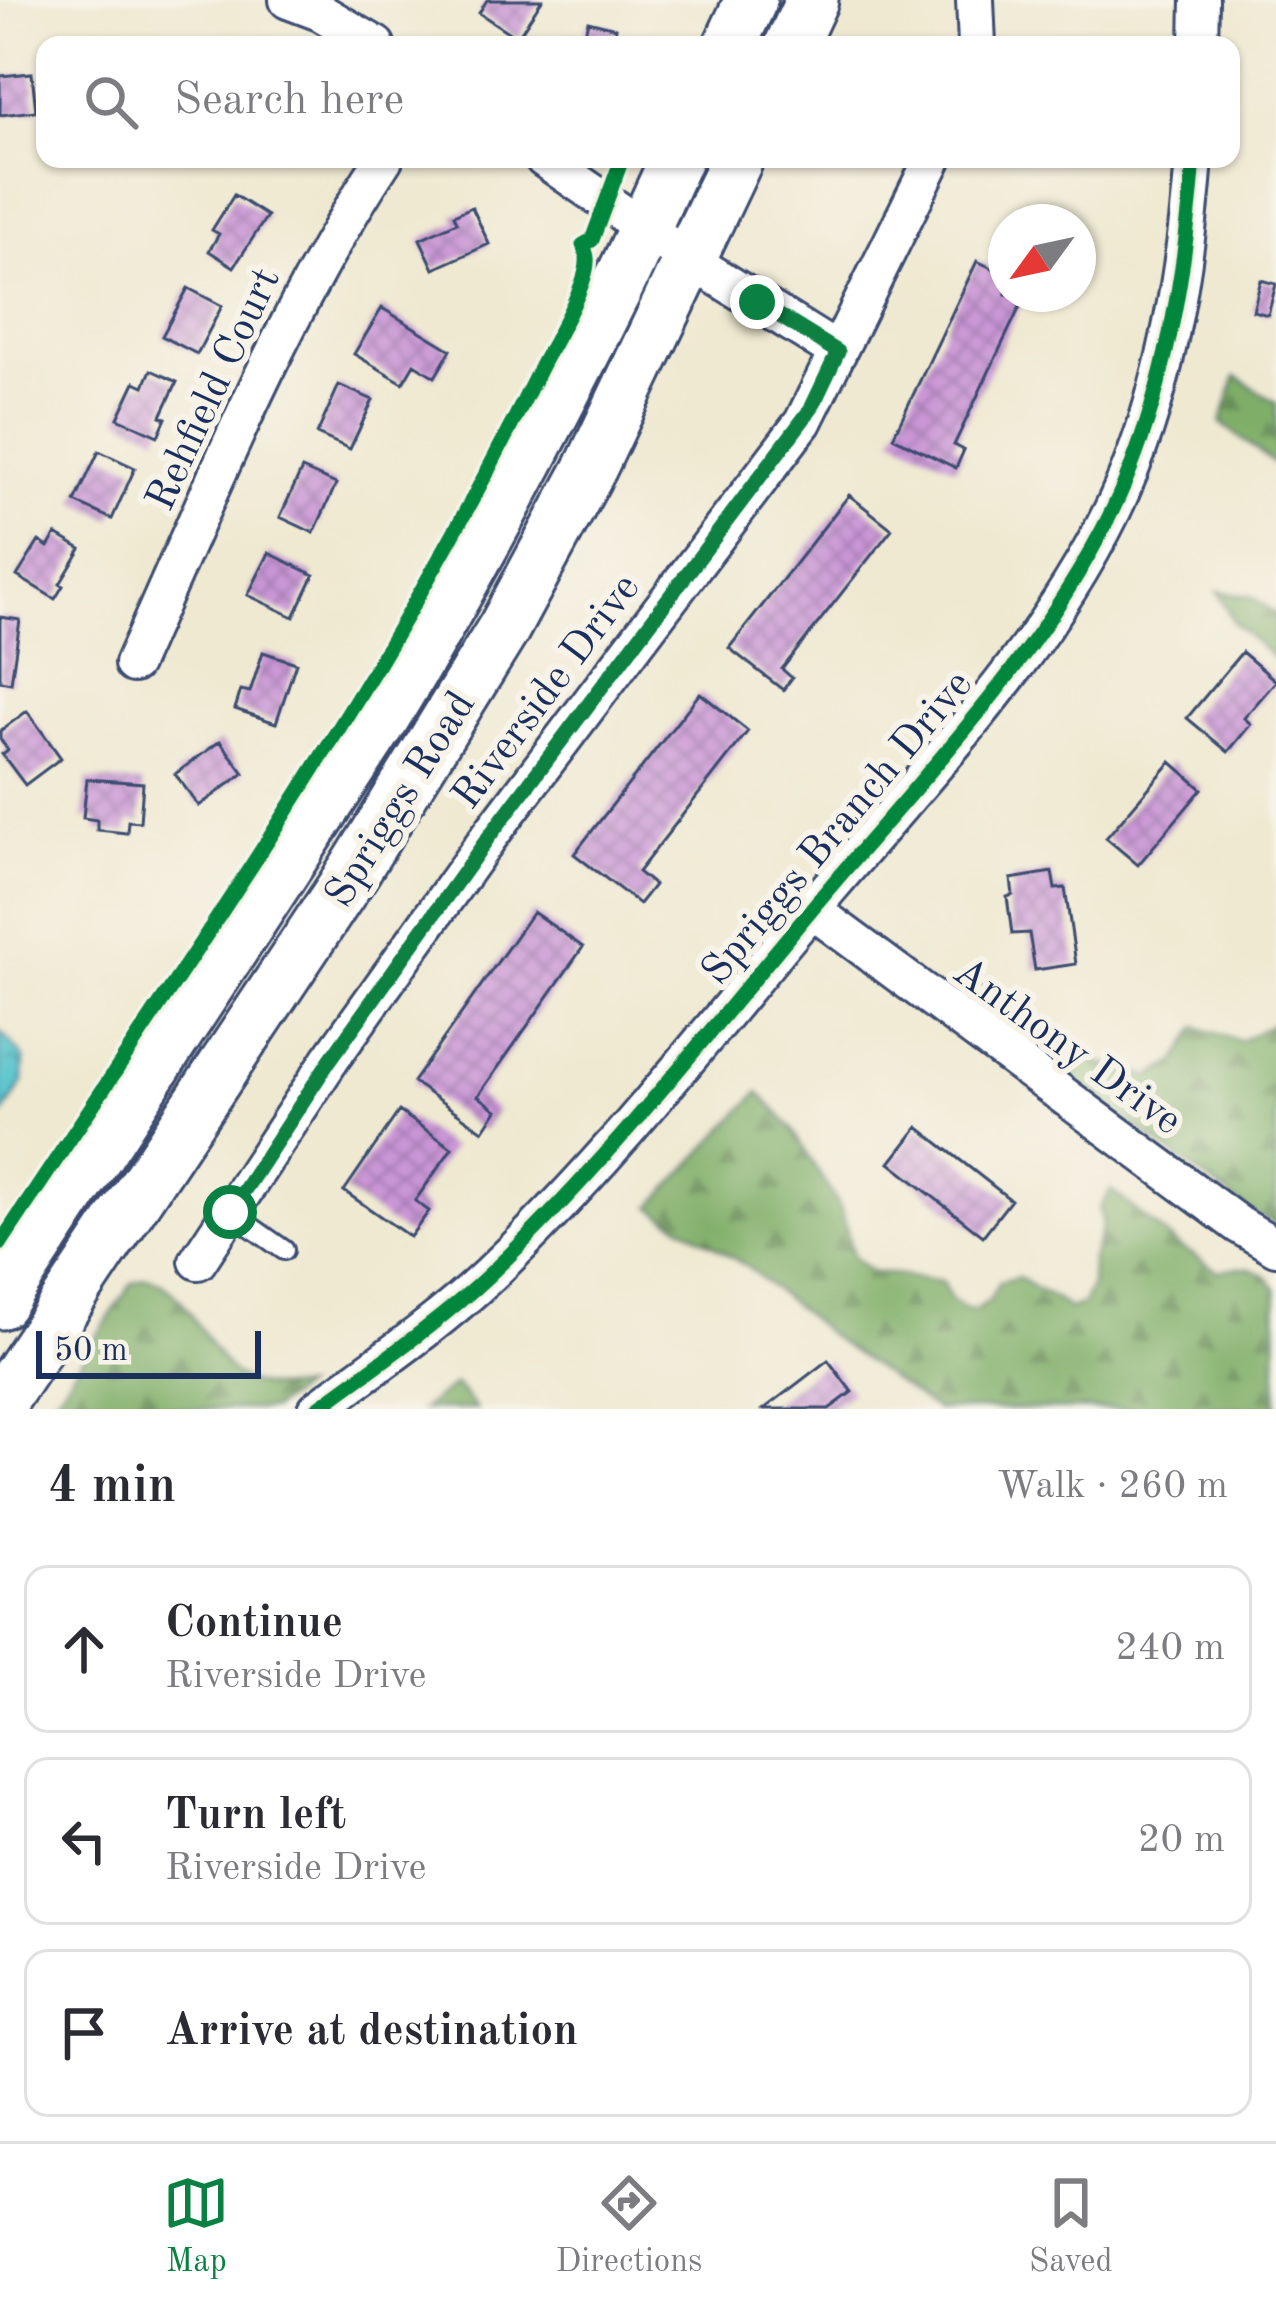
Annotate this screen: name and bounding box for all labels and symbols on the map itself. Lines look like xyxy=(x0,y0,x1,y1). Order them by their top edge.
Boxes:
north arrow xyxy=(988,204,1096,312)
street label: Rehfield Court xyxy=(140,262,289,517)
route end xyxy=(730,275,784,329)
street label: Riverside Drive xyxy=(446,567,649,818)
street label: Spriggs Branch Drive xyxy=(695,664,981,993)
street label: Spriggs Road xyxy=(319,685,484,915)
street label: Anthony Drive xyxy=(945,951,1189,1144)
route start xyxy=(203,1185,257,1239)
scale bar xyxy=(36,1325,261,1378)

